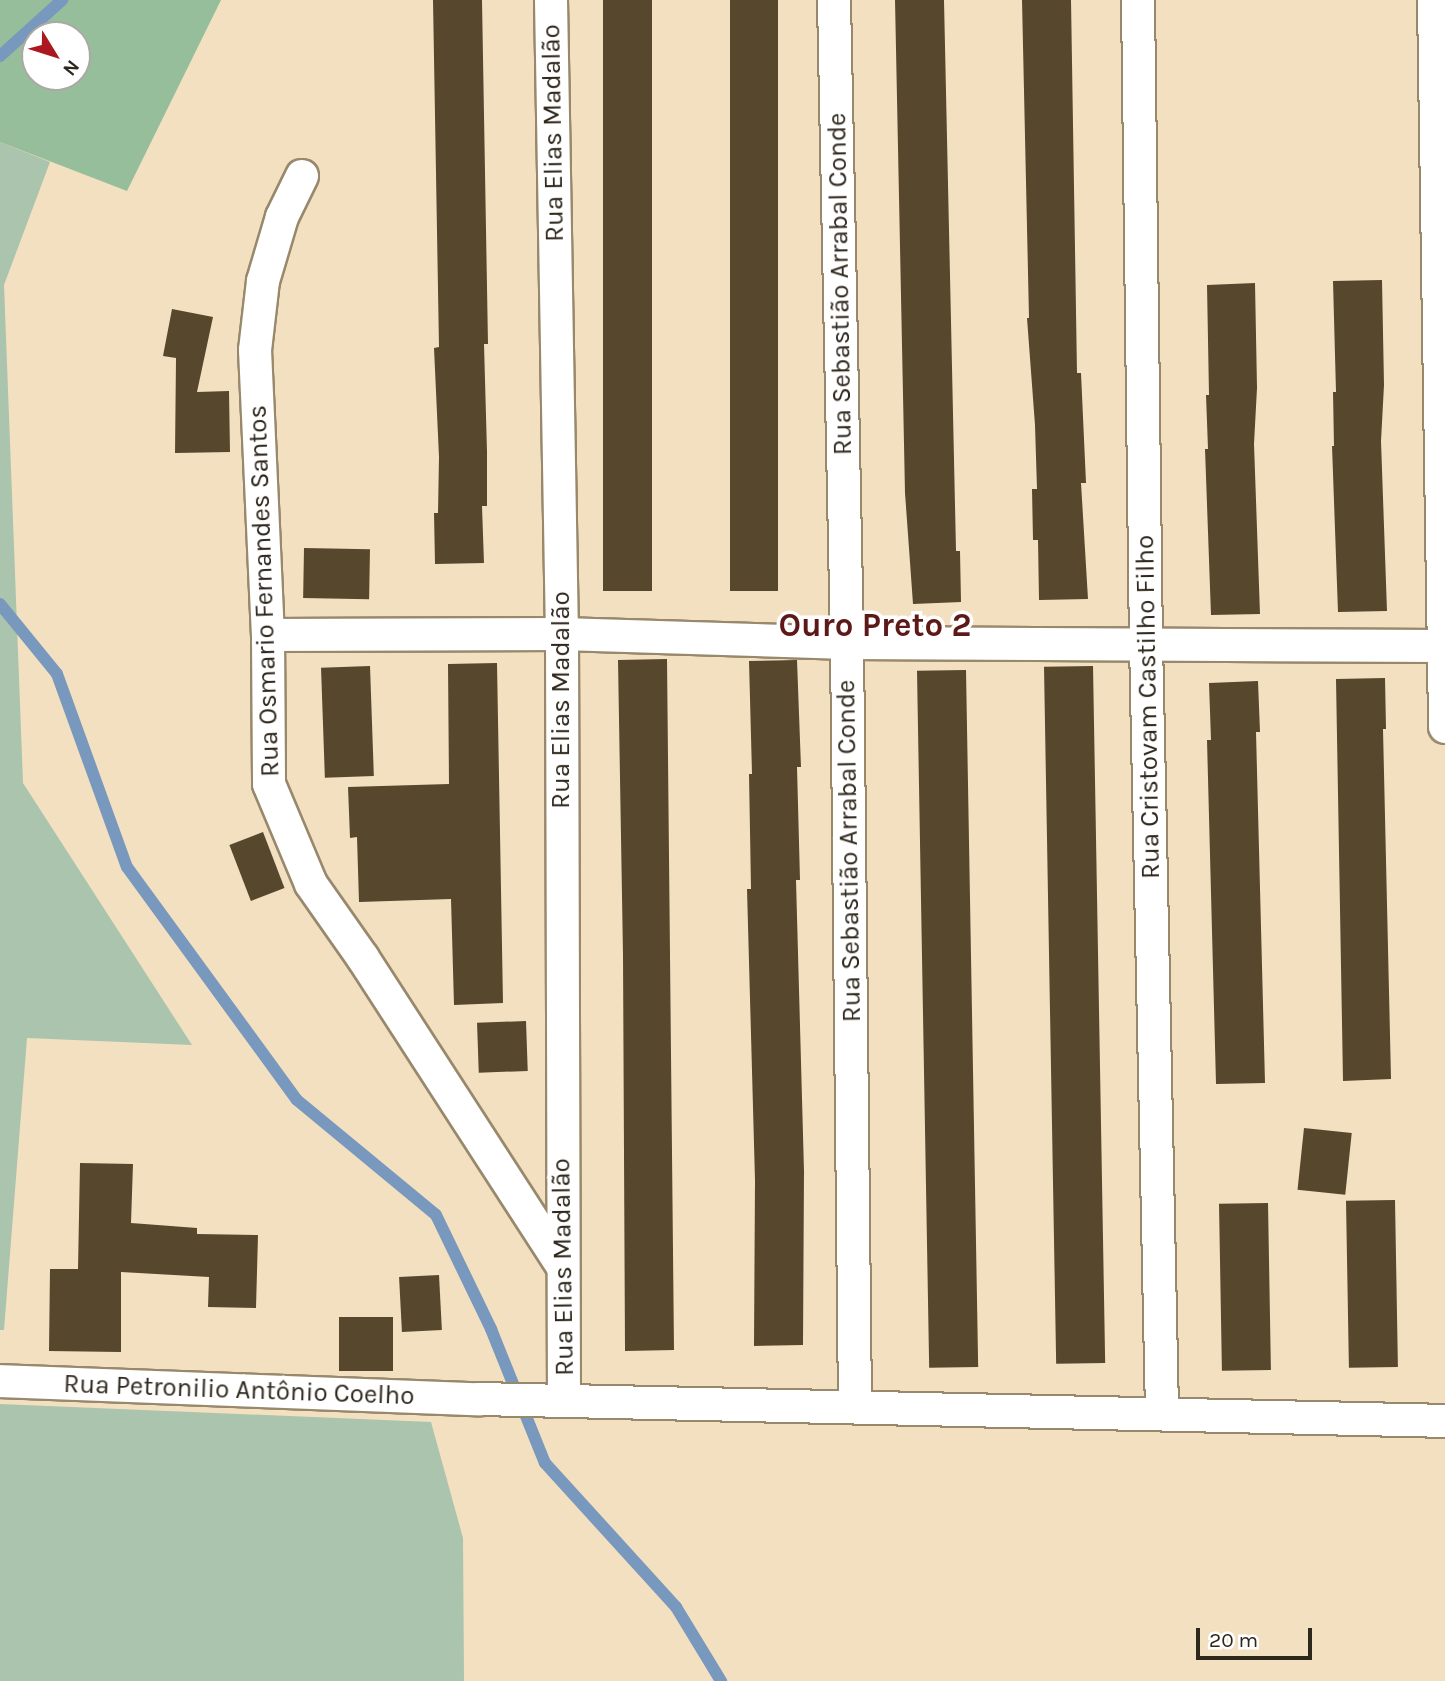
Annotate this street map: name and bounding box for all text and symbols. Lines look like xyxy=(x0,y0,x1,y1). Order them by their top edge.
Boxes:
north arrow xyxy=(21,21,91,91)
street label: Rua Elias Madalão xyxy=(536,24,570,242)
text: N xyxy=(58,56,84,80)
street label: Rua Sebastião Arrabal Conde xyxy=(821,112,859,456)
street label: Rua Osmario Fernandes Santos xyxy=(242,405,286,777)
street label: Rua Cristovam Castilho Filho xyxy=(1129,535,1167,879)
street label: Rua Elias Madalão xyxy=(545,591,577,809)
district label: Ouro Preto 2 xyxy=(779,606,971,646)
street label: Rua Sebastião Arrabal Conde xyxy=(830,679,868,1023)
street label: Rua Elias Madalão xyxy=(546,1158,580,1376)
street label: Rua Petronilio Antônio Coelho xyxy=(63,1368,415,1412)
scale bar xyxy=(1200,1614,1316,1658)
text: 20 m xyxy=(1209,1628,1258,1652)

